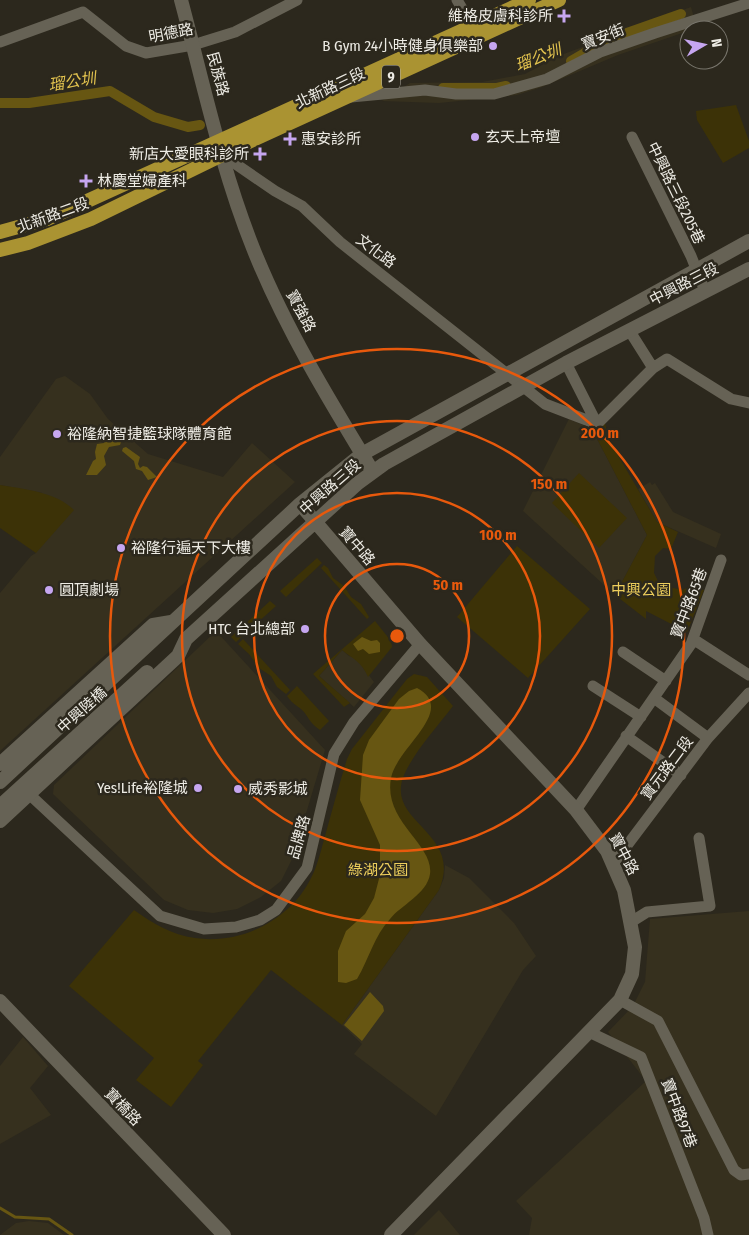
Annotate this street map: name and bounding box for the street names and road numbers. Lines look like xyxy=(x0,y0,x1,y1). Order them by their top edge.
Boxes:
street label: 明德路 xyxy=(147,20,195,46)
street label: 寶安街 xyxy=(579,20,627,54)
street label: 民族路 xyxy=(203,50,233,98)
street label: 北新路三段 xyxy=(292,64,368,112)
road number: 9 xyxy=(382,66,400,88)
street label: 中興路三段205巷 xyxy=(644,139,708,247)
street label: 北新路二段 xyxy=(15,194,91,236)
street label: 文化路 xyxy=(353,230,399,272)
street label: 中興路三段 xyxy=(646,259,722,309)
street label: 寶強路 xyxy=(282,287,320,335)
street label: 中興路三段 xyxy=(296,456,364,518)
street label: 寶中路 xyxy=(335,523,379,569)
street label: 寶中路65巷 xyxy=(667,565,711,641)
street label: 中興陸橋 xyxy=(54,683,110,737)
street label: 寶元路二段 xyxy=(637,733,697,803)
street label: 品牌路 xyxy=(284,813,314,861)
street label: 寶中路 xyxy=(605,830,643,878)
street label: 寶中路97巷 xyxy=(657,1076,701,1150)
street label: 寶橋路 xyxy=(101,1085,145,1129)

